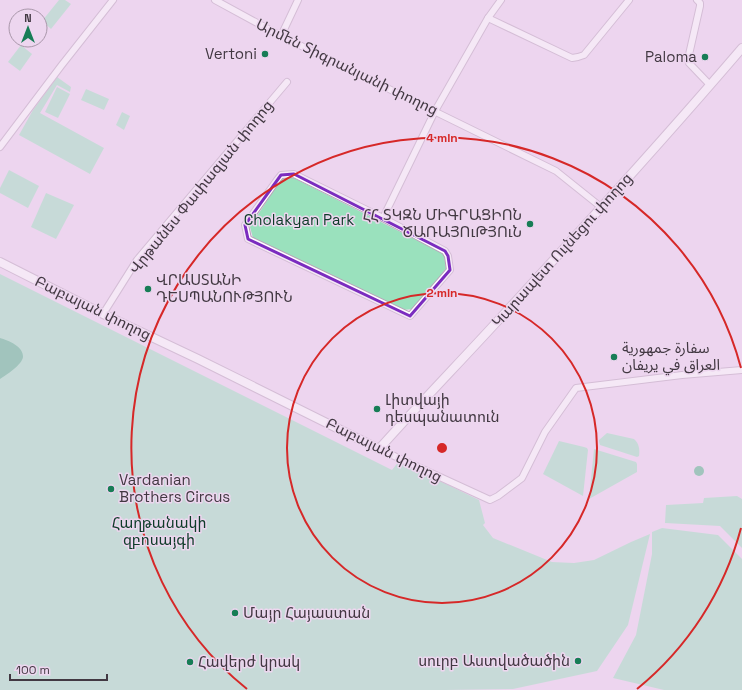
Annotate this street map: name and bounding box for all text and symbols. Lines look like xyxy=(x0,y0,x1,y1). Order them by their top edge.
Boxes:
north arrow xyxy=(8,8,48,48)
text: N xyxy=(24,11,32,25)
street label: Արմեն Տիգրանյանի փողոց xyxy=(253,14,441,119)
place label: Vertoni xyxy=(205,44,257,63)
place label: Paloma xyxy=(645,47,697,66)
marker: Vertoni xyxy=(260,49,270,59)
marker: Paloma xyxy=(700,52,710,62)
street label: Վրթանես Փափազյան փողոց xyxy=(124,96,277,278)
text: 4 min xyxy=(426,130,458,146)
street label: Կարապետ Ուլնեցու փողոց xyxy=(487,169,636,331)
place label: ՀՀ ՏԿԶՆ ՄԻԳՐԱՑԻՈՆ ԾԱՌԱՅՈւԹՅՈւՆ xyxy=(363,205,522,241)
park label: Cholakyan Park xyxy=(244,210,354,229)
marker: ՀՀ ՏԿԶՆ ՄԻԳՐԱՑԻՈՆ ԾԱՌԱՅՈւԹՅՈւՆ xyxy=(525,219,535,229)
place label: ՎՐԱՍՏԱՆԻ ԴԵՍՊԱՆՈՒԹՅՈՒՆ xyxy=(156,270,293,306)
street label: Բաբայան փողոց xyxy=(32,271,154,344)
marker: ՎՐԱՍՏԱՆԻ ԴԵՍՊԱՆՈՒԹՅՈՒՆ xyxy=(143,284,153,294)
text: 2 min xyxy=(426,285,458,301)
place label: سفارة جمهورية العراق في يريفان xyxy=(622,338,720,376)
marker: سفارة جمهورية العراق في يريفان xyxy=(609,352,619,362)
place label: Լիտվայի դեսպանատուն xyxy=(385,390,499,426)
marker: Լիտվայի դեսպանատուն xyxy=(372,404,382,414)
street label: Բաբայան փողոց xyxy=(323,413,445,486)
centre of rings xyxy=(435,441,449,455)
place label: Vardanian Brothers Circus xyxy=(119,470,230,506)
marker: Vardanian Brothers Circus xyxy=(106,484,116,494)
park label: Հաղթանակի զբոսայգի xyxy=(112,513,206,549)
place label: Մայր Հայաստան xyxy=(243,603,370,622)
marker: Մայր Հայաստան xyxy=(230,608,240,618)
place label: սուրբ Աստվածածին xyxy=(418,651,570,670)
place label: Հավերժ կրակ xyxy=(198,652,300,671)
scale bar xyxy=(10,656,107,682)
marker: սուրբ Աստվածածին xyxy=(573,656,583,666)
marker: Հավերժ կրակ xyxy=(185,657,195,667)
text: 100 m xyxy=(16,662,50,678)

